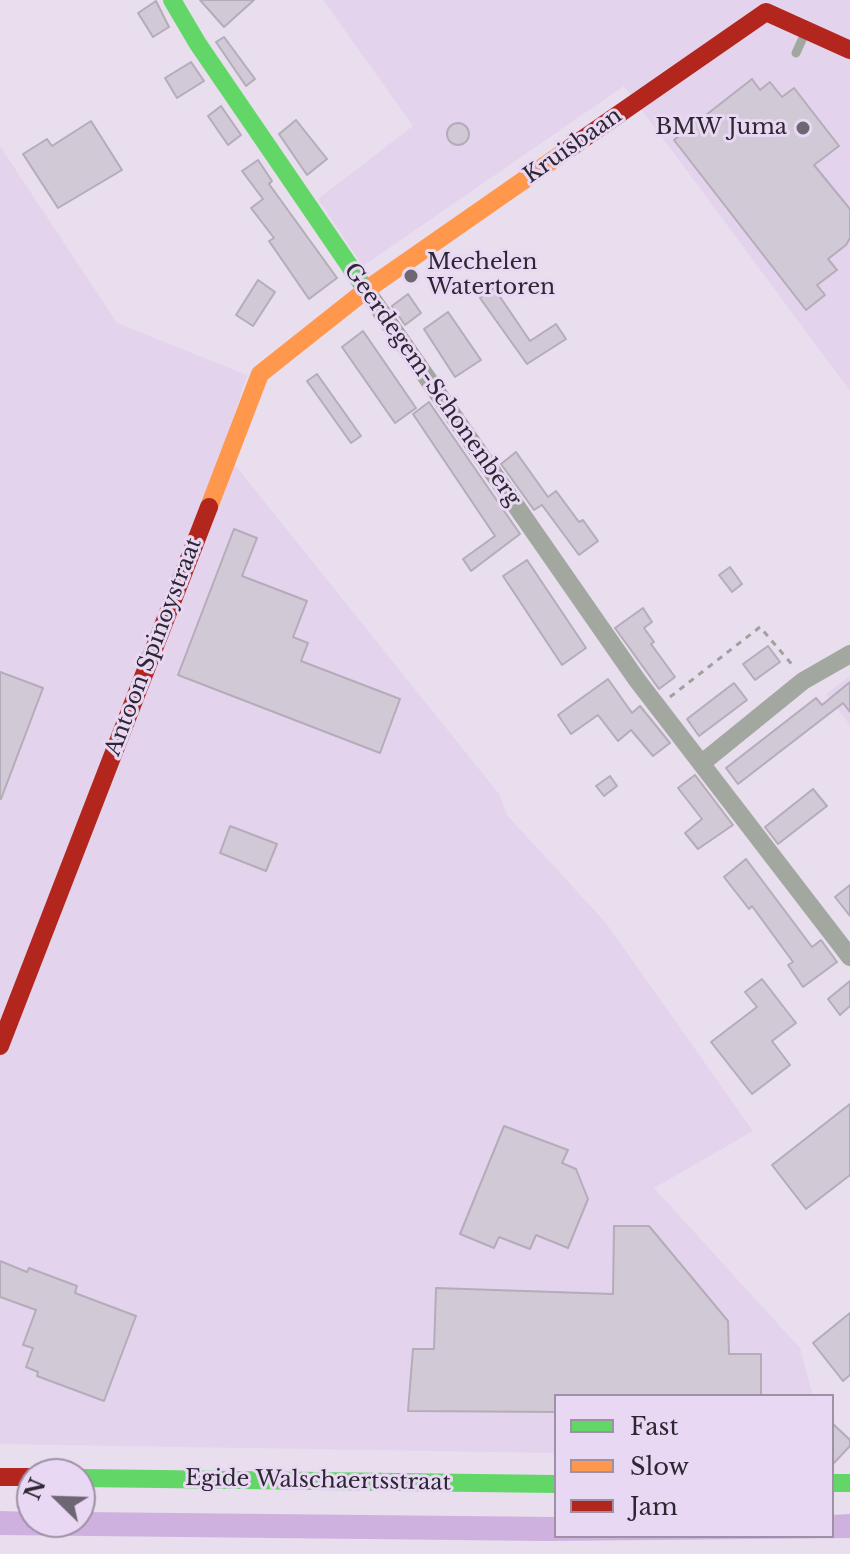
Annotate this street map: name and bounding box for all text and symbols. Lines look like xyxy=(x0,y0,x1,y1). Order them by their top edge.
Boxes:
street label: Kruisbaan xyxy=(519,103,627,189)
place label: BMW Juma xyxy=(655,115,787,141)
marker: BMW Juma xyxy=(794,119,812,137)
place label: Mechelen Watertoren xyxy=(427,250,555,302)
street label: Geerdegem-Schonenberg xyxy=(338,258,526,512)
marker: Mechelen Watertoren xyxy=(402,267,420,285)
street label: Antoon Spinoystraat xyxy=(100,534,208,760)
legend xyxy=(554,1394,834,1538)
text: Fast xyxy=(630,1412,678,1441)
text: Slow xyxy=(630,1452,689,1481)
north arrow xyxy=(16,1458,96,1538)
street label: Egide Walschaertsstraat xyxy=(185,1465,451,1497)
text: N xyxy=(19,1474,52,1504)
text: Jam xyxy=(630,1492,678,1521)

